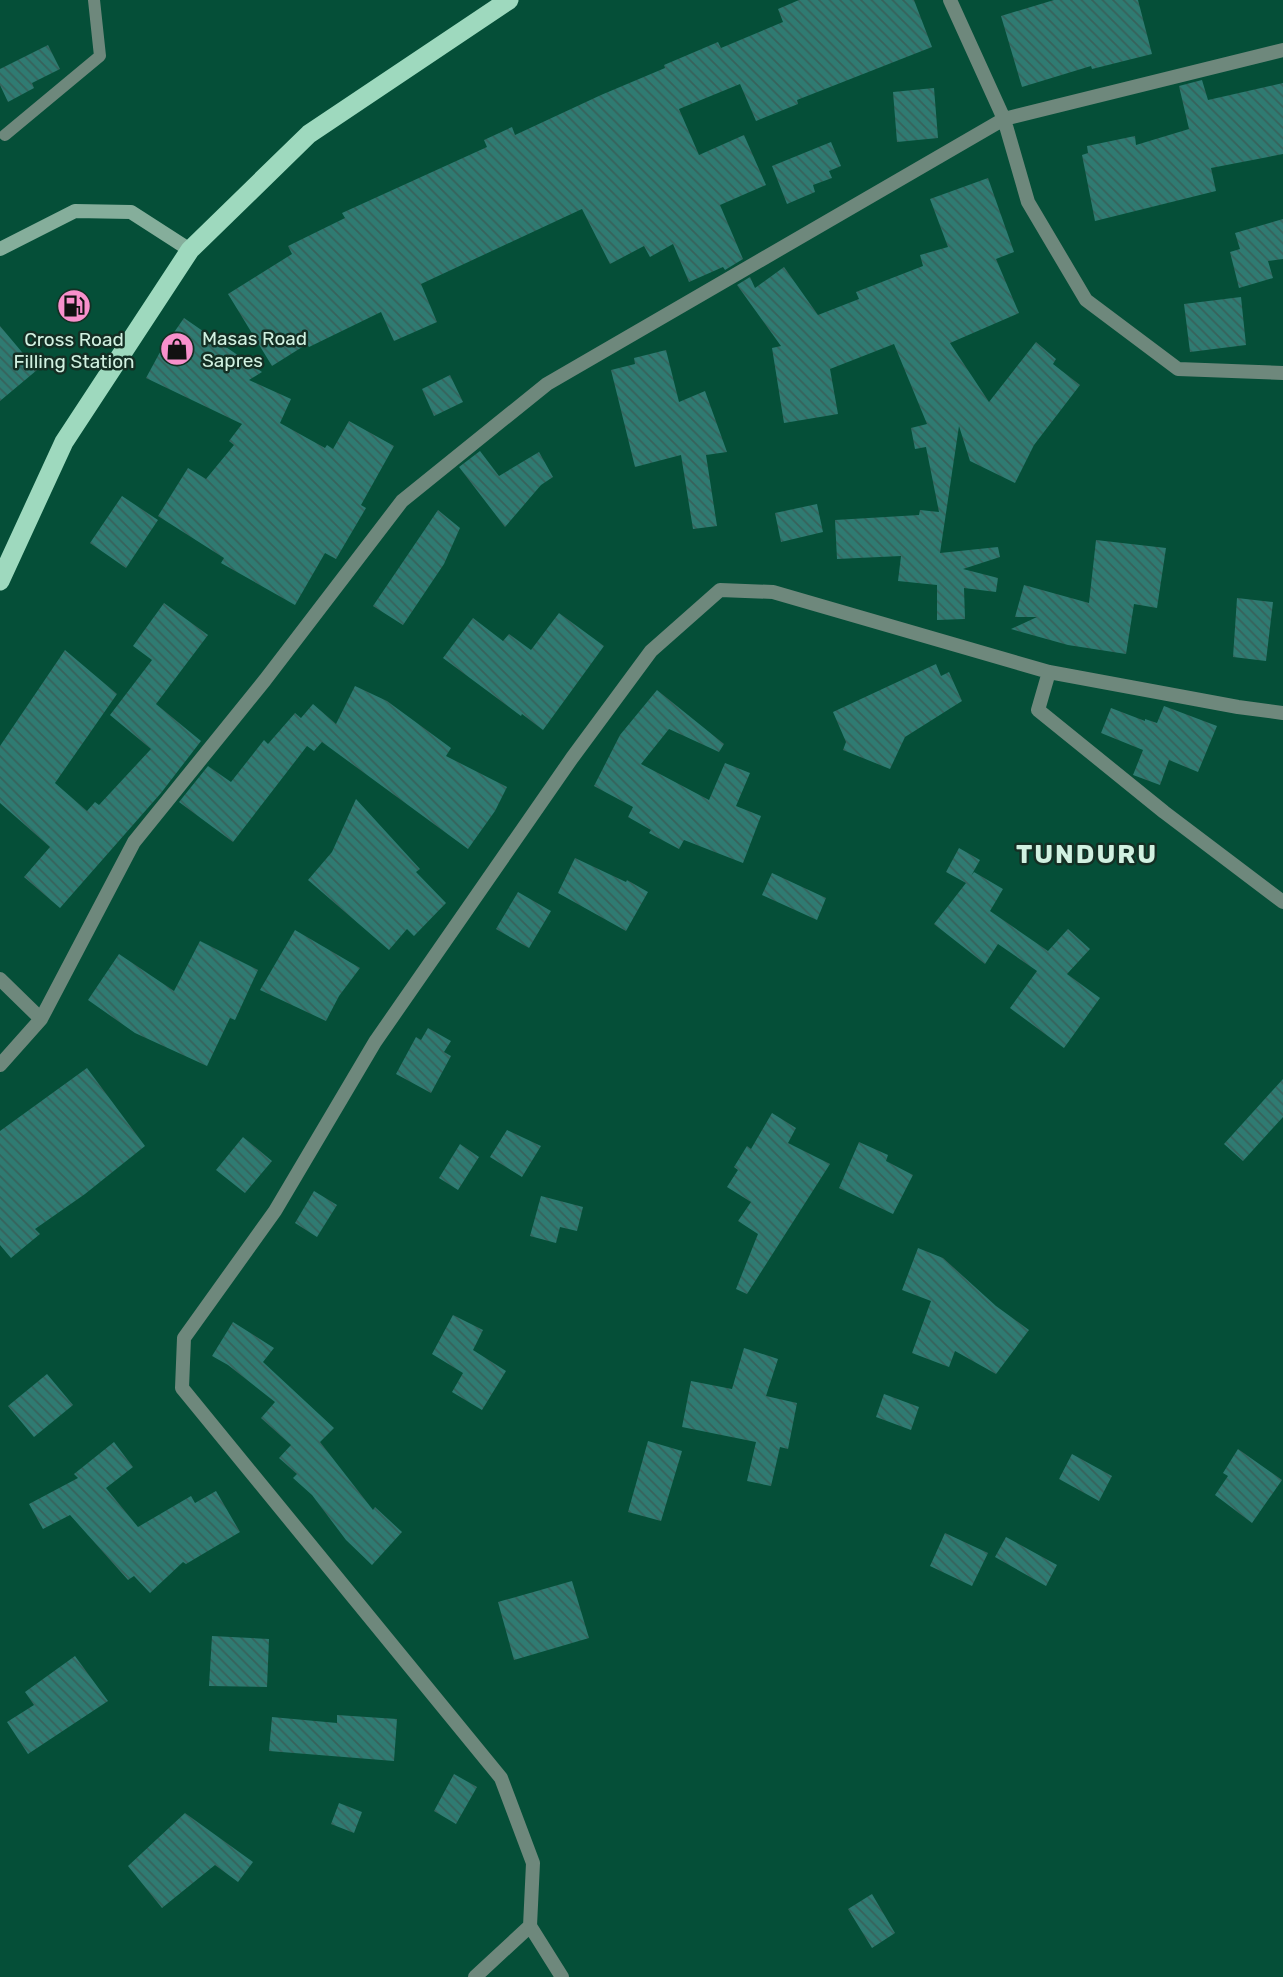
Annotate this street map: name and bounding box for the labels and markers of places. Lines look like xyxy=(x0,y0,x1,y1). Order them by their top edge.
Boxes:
fuel station icon: Cross Road Filling Station xyxy=(55,287,93,325)
place label: Masas Road Sapres xyxy=(202,327,307,372)
place label: Cross Road Filling Station xyxy=(13,328,135,373)
shop icon: Masas Road Sapres xyxy=(158,330,196,368)

